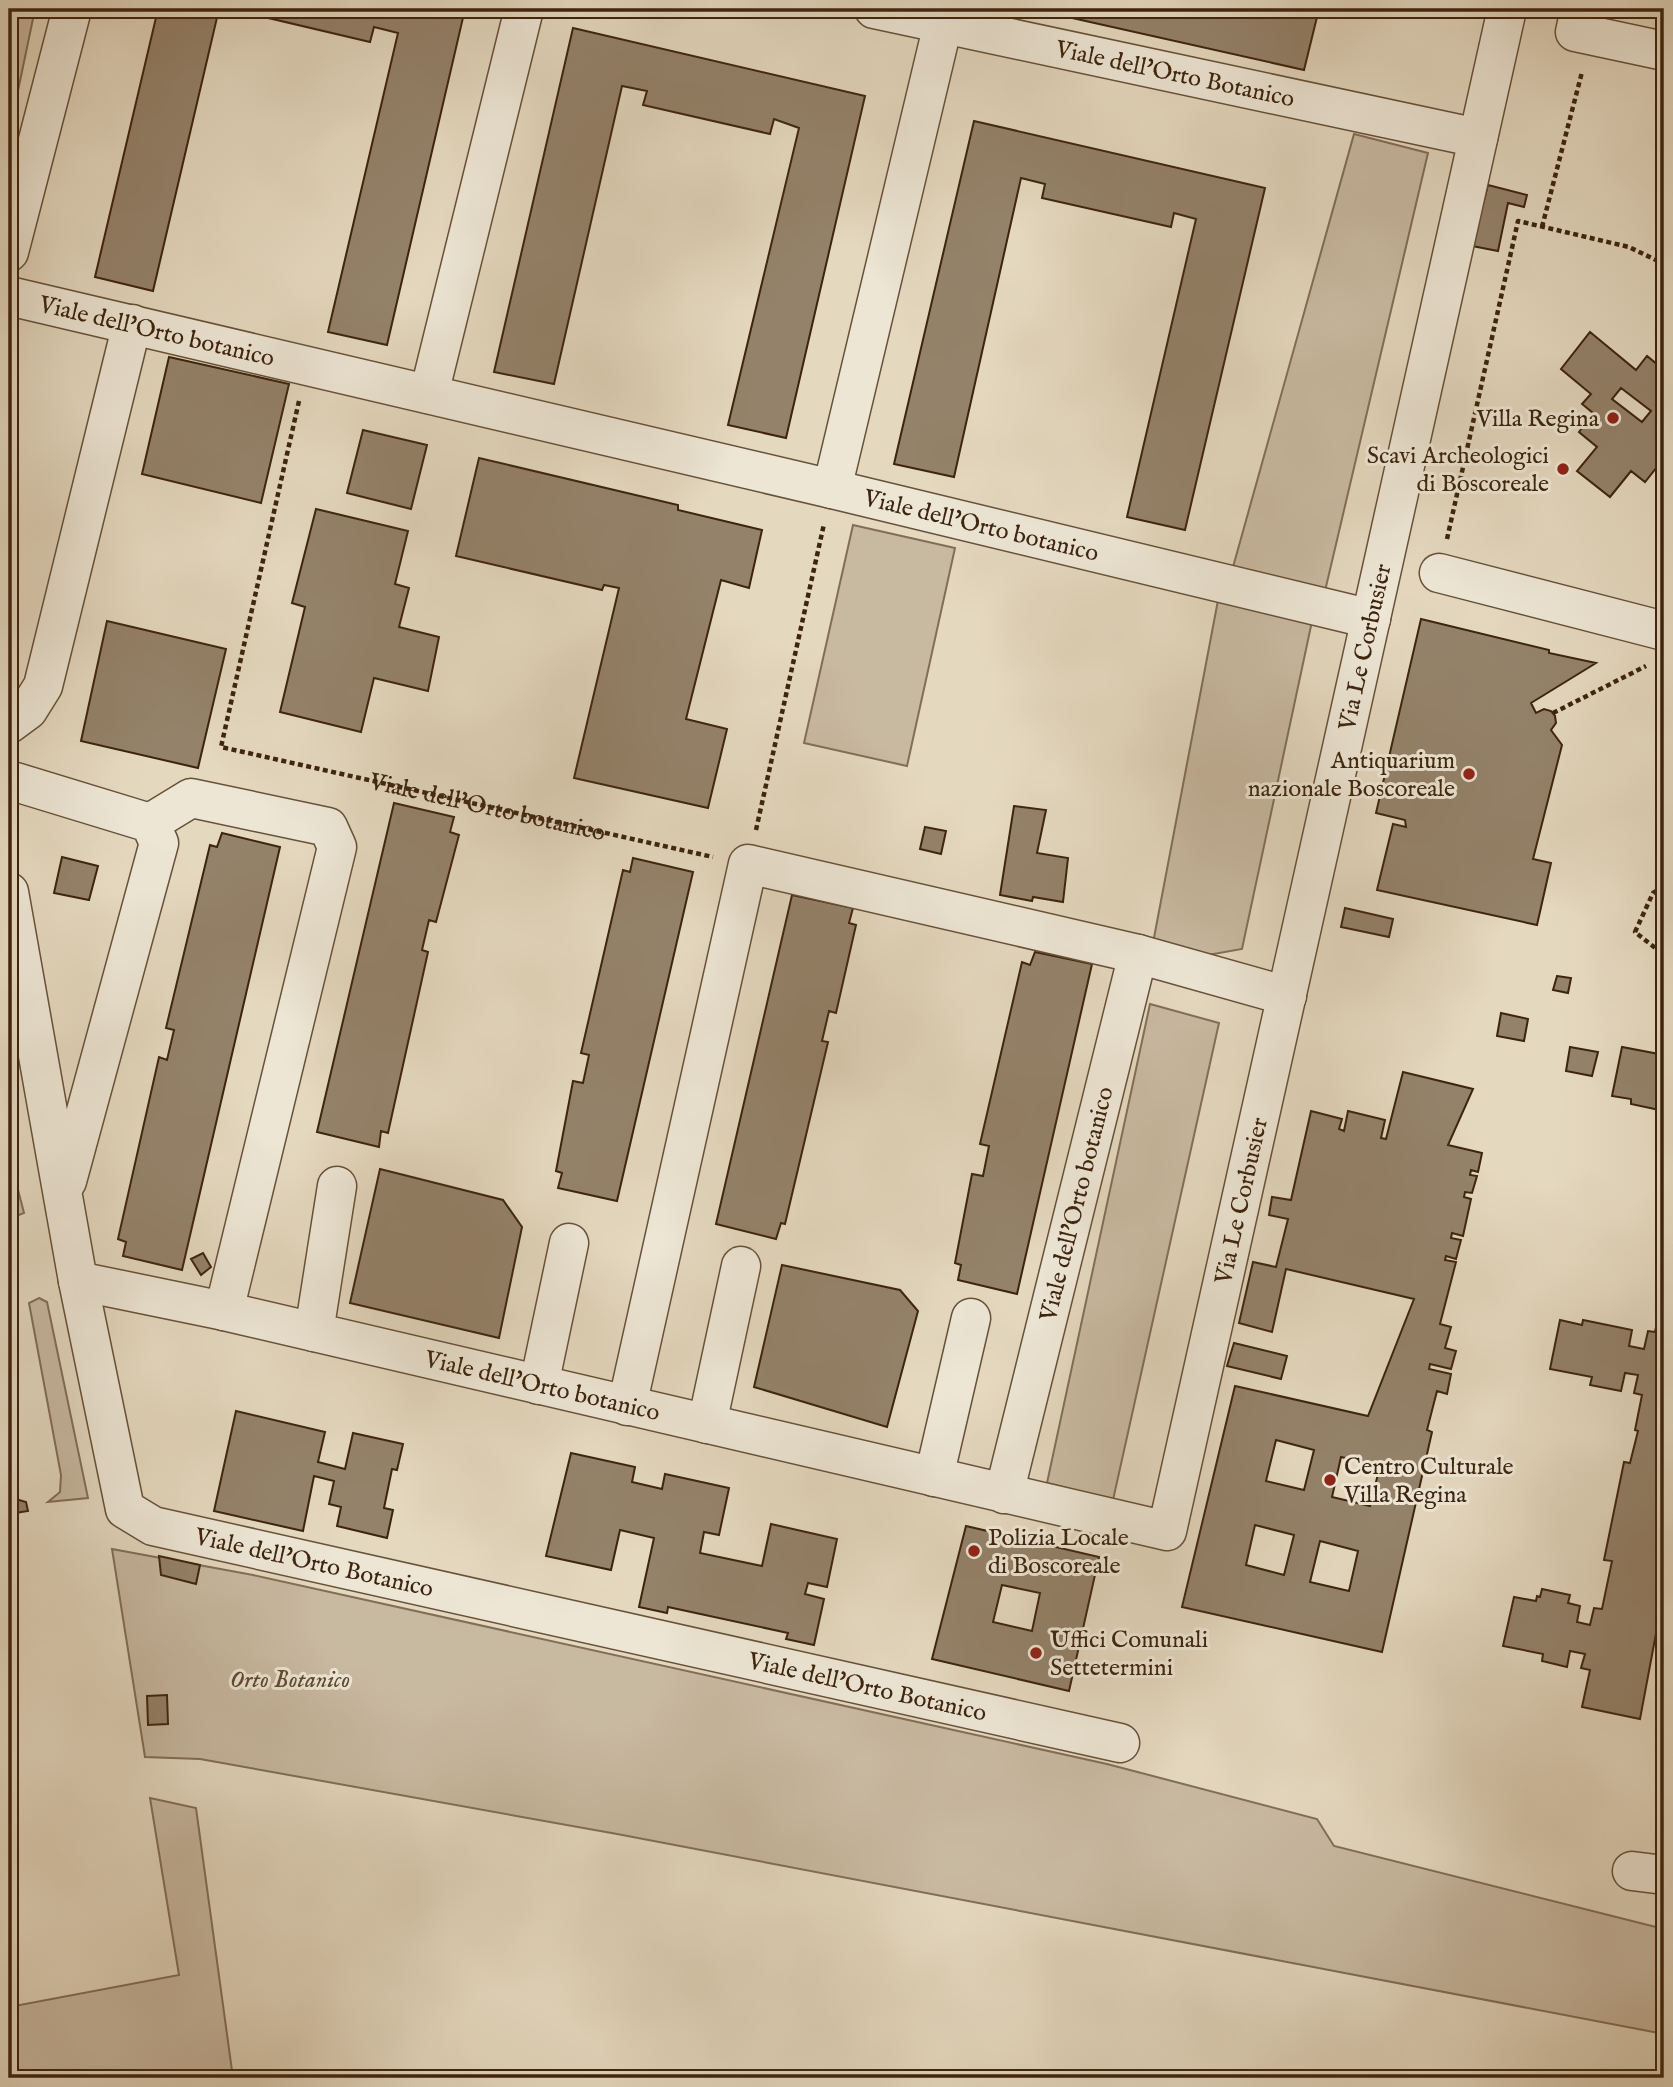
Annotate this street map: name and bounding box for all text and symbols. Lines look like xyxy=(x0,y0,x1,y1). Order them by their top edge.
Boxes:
street label: Viale dell'Orto Botanico xyxy=(1052,34,1297,115)
street label: Viale dell'Orto botanico xyxy=(35,289,277,375)
place label: Villa Regina xyxy=(1475,404,1600,435)
marker: Villa Regina xyxy=(1605,410,1621,426)
place label: Scavi Archeologici di Boscoreale xyxy=(1367,441,1549,500)
marker: Scavi Archeologici di Boscoreale xyxy=(1555,461,1571,477)
street label: Viale dell'Orto botanico xyxy=(859,483,1102,570)
street label: Via Le Corbusier xyxy=(1332,561,1400,735)
place label: Antiquarium nazionale Boscoreale xyxy=(1248,746,1455,805)
marker: Antiquarium nazionale Boscoreale xyxy=(1461,766,1477,782)
street label: Viale dell'Orto botanico xyxy=(366,767,608,849)
street label: Viale dell'Orto botanico xyxy=(1033,1084,1122,1326)
street label: Via Le Corbusier xyxy=(1208,1114,1276,1288)
street label: Viale dell'Orto botanico xyxy=(420,1344,663,1429)
place label: Centro Culturale Villa Regina xyxy=(1343,1452,1514,1511)
marker: Centro Culturale Villa Regina xyxy=(1322,1472,1338,1488)
street label: Viale dell'Orto Botanico xyxy=(191,1522,436,1605)
place label: Polizia Locale di Boscoreale xyxy=(988,1523,1129,1582)
marker: Polizia Locale di Boscoreale xyxy=(966,1543,982,1559)
place label: Uffici Comunali Settetermini xyxy=(1050,1625,1208,1684)
marker: Uffici Comunali Settetermini xyxy=(1028,1645,1044,1661)
street label: Viale dell'Orto Botanico xyxy=(744,1646,990,1730)
park label: Orto Botanico xyxy=(230,1665,350,1696)

